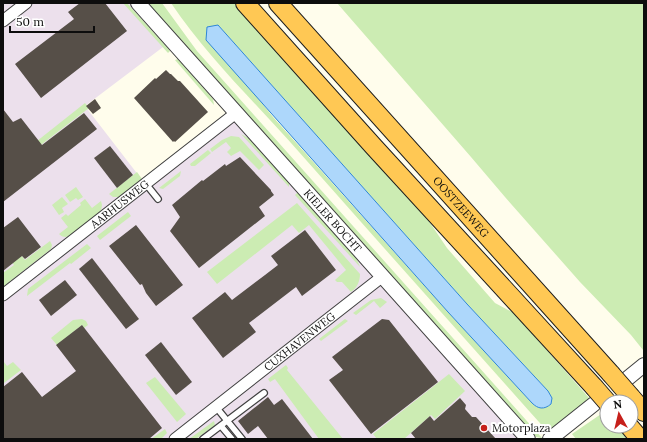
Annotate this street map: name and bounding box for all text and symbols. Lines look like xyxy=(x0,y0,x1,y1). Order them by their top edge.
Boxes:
scale bar xyxy=(10,8,94,34)
text: 50 m xyxy=(16,14,44,29)
street label: OOSTZEEWEG xyxy=(430,173,492,241)
street label: AARHUSWEG xyxy=(87,176,152,232)
street label: KIELER BOCHT xyxy=(301,186,365,255)
street label: CUXHAVENWEG xyxy=(261,309,338,374)
north arrow xyxy=(599,394,639,434)
text: N xyxy=(612,397,623,412)
place label: Motorplaza xyxy=(492,421,551,435)
marker: Motorplaza xyxy=(479,423,489,433)

